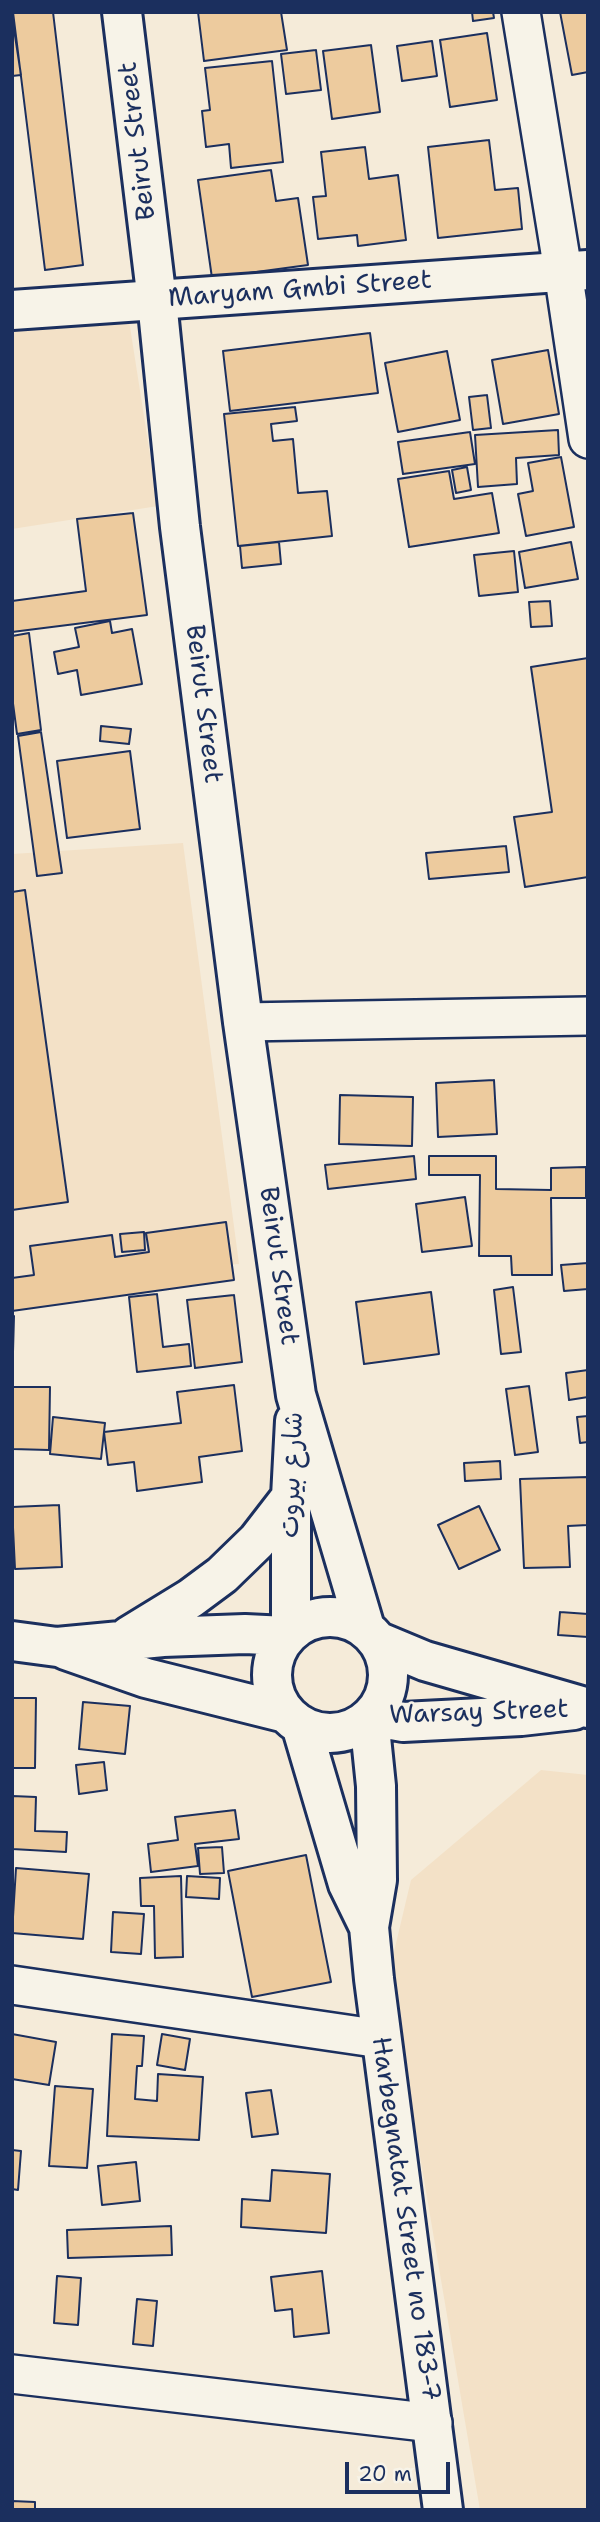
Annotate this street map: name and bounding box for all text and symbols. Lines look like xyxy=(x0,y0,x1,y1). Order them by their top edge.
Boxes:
street label: Beirut Street xyxy=(113,60,163,222)
street label: Maryam Gmbi Street xyxy=(167,265,433,315)
street label: Beirut Street xyxy=(178,623,228,785)
street label: Beirut Street xyxy=(251,1185,305,1347)
street label: شارع بيروت xyxy=(275,1411,311,1539)
street label: Warsay Street xyxy=(389,1694,569,1732)
street label: Harbegnatat Street no 183-7 xyxy=(364,2035,446,2403)
scale bar xyxy=(348,2448,453,2492)
text: 20 m xyxy=(358,2460,412,2488)

